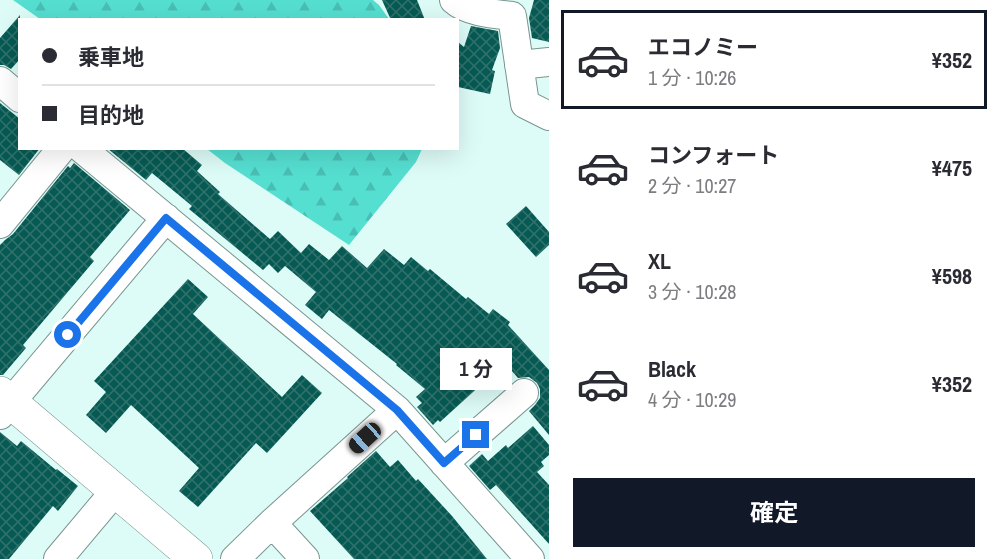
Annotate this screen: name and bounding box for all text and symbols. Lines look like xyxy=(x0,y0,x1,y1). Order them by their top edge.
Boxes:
text: エコノミー xyxy=(648,32,758,62)
icon: car xyxy=(576,33,630,87)
text: 乗車地 xyxy=(78,42,144,72)
text: ¥352 xyxy=(932,45,972,75)
text: 1 分 · 10:26 xyxy=(648,64,736,91)
text: 目的地 xyxy=(78,100,144,130)
text: コンフォート xyxy=(648,140,779,170)
icon: car xyxy=(576,141,630,195)
text: ¥475 xyxy=(932,153,972,183)
text: 2 分 · 10:27 xyxy=(648,172,736,199)
text: XL xyxy=(648,246,671,276)
icon: car xyxy=(576,249,630,303)
text: ¥598 xyxy=(932,261,972,291)
text: 3 分 · 10:28 xyxy=(648,278,736,305)
route start xyxy=(54,321,81,348)
callout: 1 分 xyxy=(440,348,512,390)
text: Black xyxy=(648,354,696,384)
text: 1 分 xyxy=(459,355,493,382)
icon: car xyxy=(576,357,630,411)
text: ¥352 xyxy=(932,369,972,399)
text: 4 分 · 10:29 xyxy=(648,386,736,413)
car xyxy=(346,419,384,457)
route end xyxy=(462,421,489,448)
button: 確定 xyxy=(573,478,975,547)

